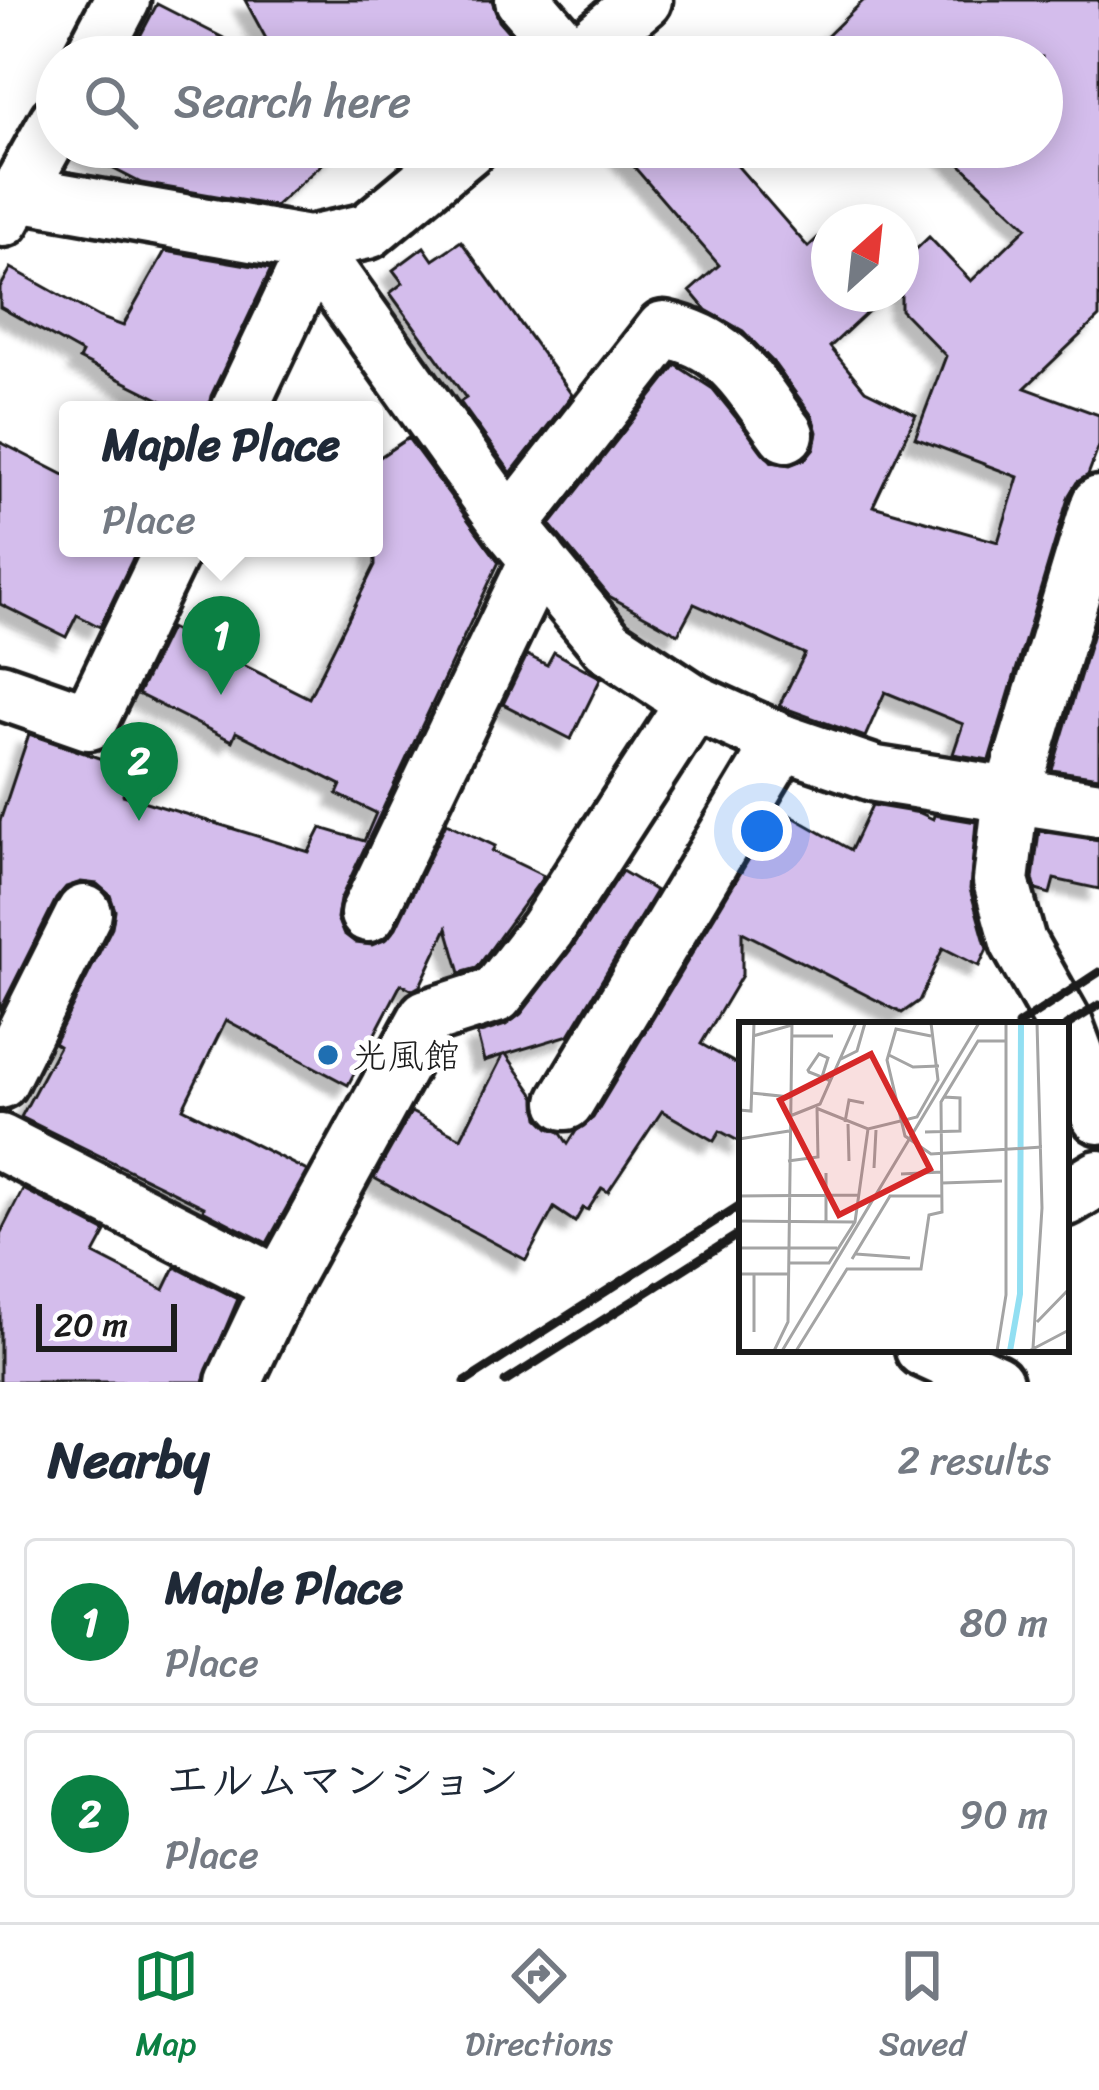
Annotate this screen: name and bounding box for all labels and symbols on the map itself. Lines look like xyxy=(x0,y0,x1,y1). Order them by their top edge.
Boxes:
north arrow xyxy=(811,204,919,312)
pin: 1 xyxy=(182,596,260,695)
pin: 2 xyxy=(100,722,178,821)
your location xyxy=(732,801,792,861)
inset map xyxy=(739,1022,1069,1352)
place label: 光風館 xyxy=(352,1024,460,1088)
marker: 光風館 xyxy=(315,1042,341,1068)
scale bar xyxy=(36,1298,177,1351)

